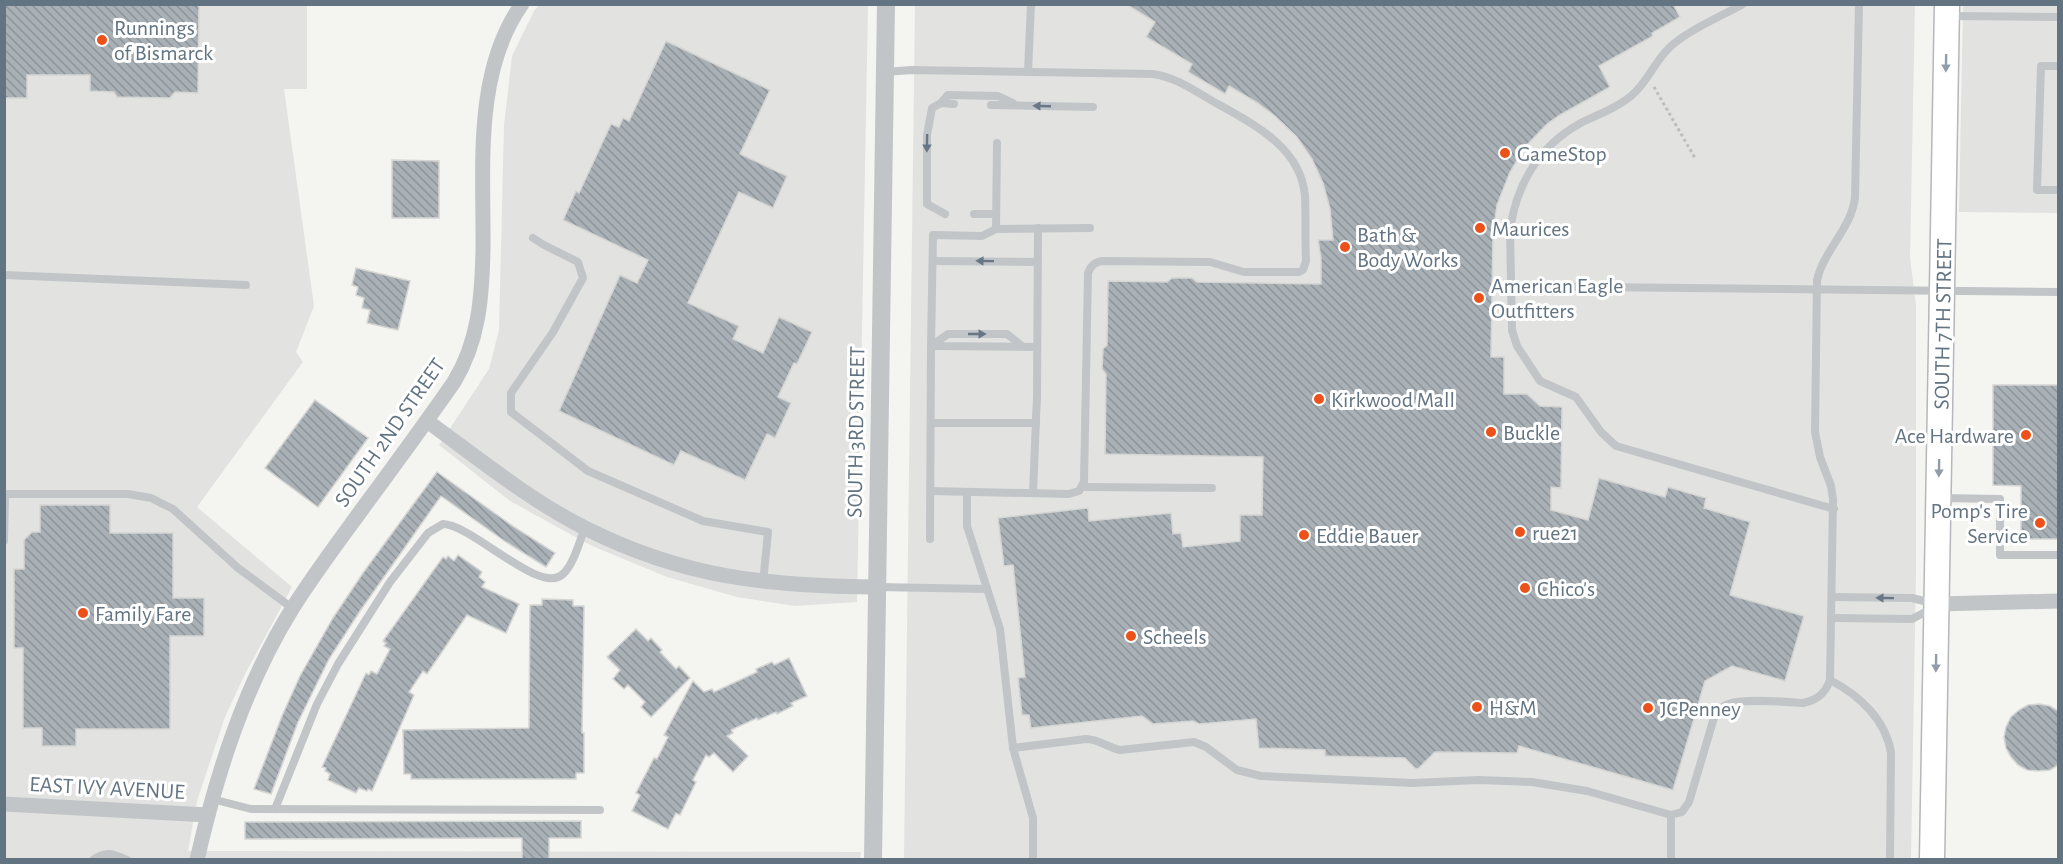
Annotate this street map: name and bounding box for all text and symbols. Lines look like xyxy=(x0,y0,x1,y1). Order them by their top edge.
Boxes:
place label: Runnings of Bismarck xyxy=(114,17,213,64)
marker: Runnings of Bismarck xyxy=(95,33,109,47)
one-way arrow xyxy=(1941,53,1951,72)
one-way arrow xyxy=(1033,101,1052,111)
one-way arrow xyxy=(922,134,932,153)
place label: GameStop xyxy=(1517,143,1607,165)
marker: GameStop xyxy=(1498,146,1512,160)
place label: Maurices xyxy=(1492,218,1569,240)
marker: Maurices xyxy=(1473,221,1487,235)
place label: Bath & Body Works xyxy=(1357,224,1458,271)
street label: SOUTH 7TH STREET xyxy=(1931,238,1955,410)
marker: Bath & Body Works xyxy=(1338,240,1352,254)
one-way arrow xyxy=(975,257,994,266)
place label: American Eagle Outfitters xyxy=(1491,275,1623,322)
marker: American Eagle Outfitters xyxy=(1472,291,1486,305)
one-way arrow xyxy=(968,329,987,339)
street label: SOUTH 3RD STREET xyxy=(844,346,869,518)
street label: SOUTH 2ND STREET xyxy=(330,354,449,511)
place label: Kirkwood Mall xyxy=(1331,389,1455,411)
marker: Kirkwood Mall xyxy=(1312,392,1326,406)
place label: Buckle xyxy=(1503,422,1560,444)
marker: Buckle xyxy=(1484,425,1498,439)
place label: Ace Hardware xyxy=(1895,425,2014,447)
marker: Ace Hardware xyxy=(2019,428,2033,442)
one-way arrow xyxy=(1934,458,1944,477)
place label: Pomp's Tire Service xyxy=(1931,500,2028,547)
marker: Pomp's Tire Service xyxy=(2033,516,2047,530)
place label: rue21 xyxy=(1532,522,1578,544)
place label: Eddie Bauer xyxy=(1316,525,1418,547)
marker: rue21 xyxy=(1513,525,1527,539)
marker: Eddie Bauer xyxy=(1297,528,1311,542)
place label: Chico's xyxy=(1537,578,1595,600)
marker: Chico's xyxy=(1518,581,1532,595)
one-way arrow xyxy=(1875,593,1894,603)
place label: Family Fare xyxy=(95,603,191,625)
marker: Family Fare xyxy=(76,606,90,620)
place label: Scheels xyxy=(1143,626,1207,648)
marker: Scheels xyxy=(1124,629,1138,643)
one-way arrow xyxy=(1931,653,1940,672)
place label: H&M xyxy=(1489,697,1537,719)
place label: JCPenney xyxy=(1660,698,1741,720)
marker: H&M xyxy=(1470,700,1484,714)
marker: JCPenney xyxy=(1641,701,1655,715)
street label: EAST IVY AVENUE xyxy=(29,773,186,803)

